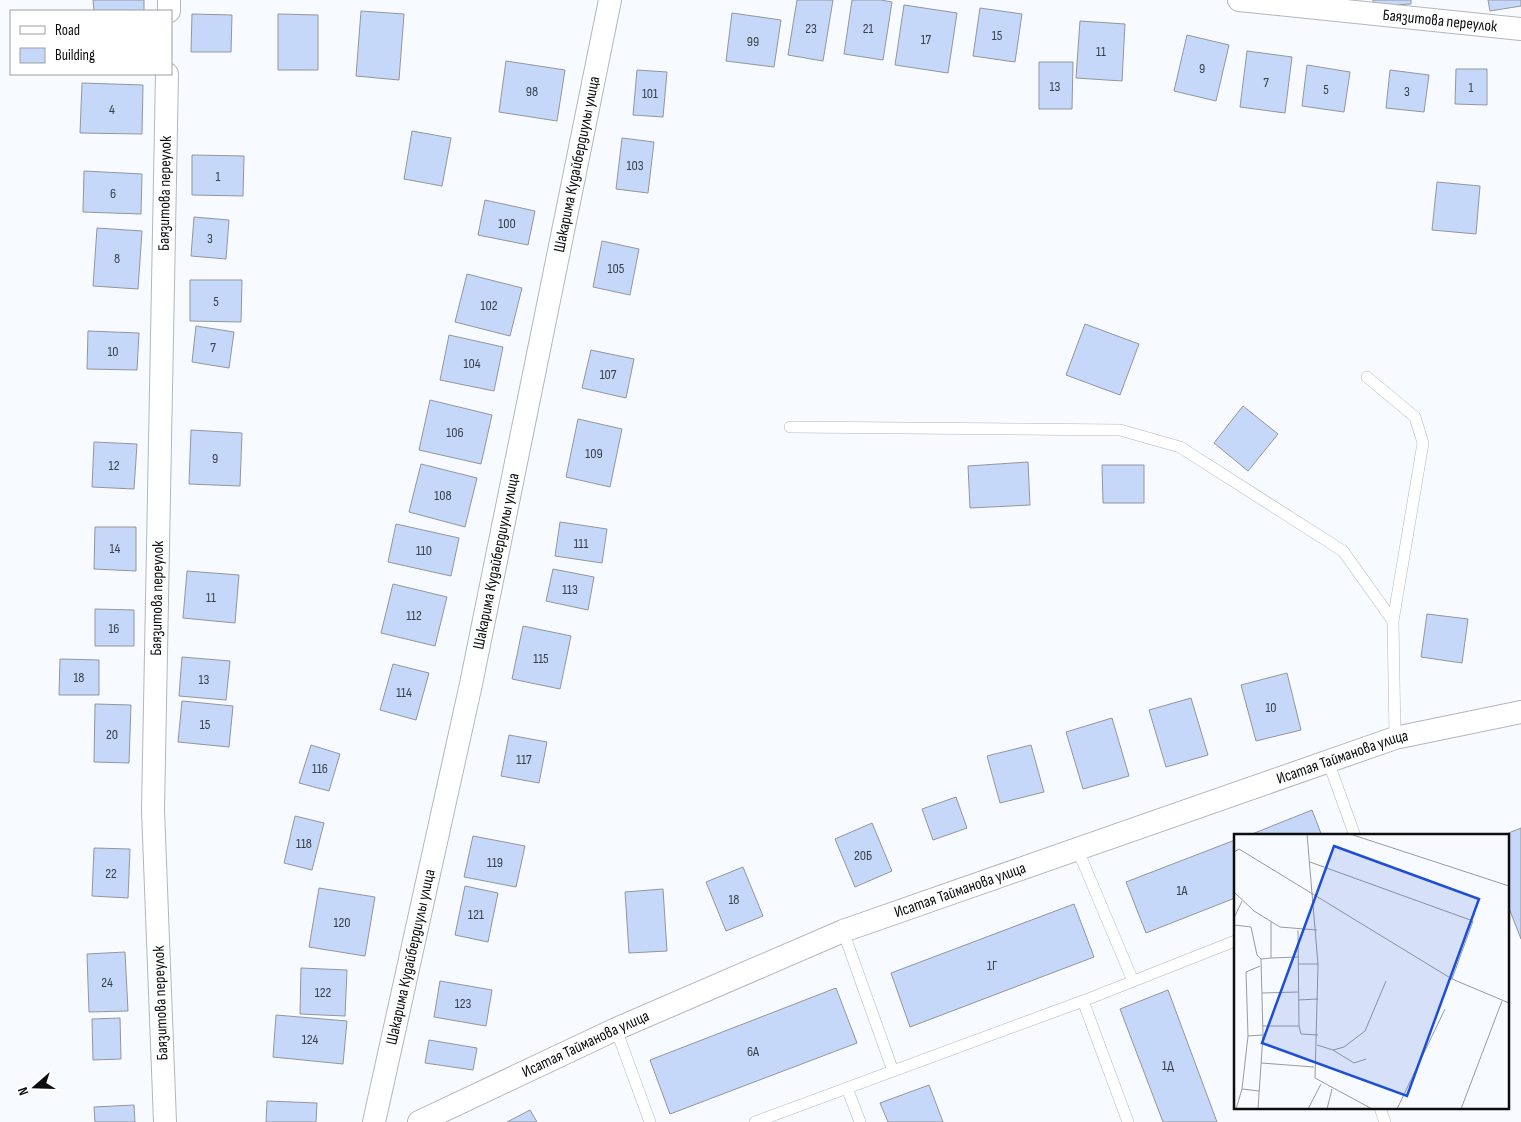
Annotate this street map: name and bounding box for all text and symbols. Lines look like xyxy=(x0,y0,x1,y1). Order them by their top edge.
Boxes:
street label: Баязитова переулок xyxy=(1382,5,1499,36)
legend xyxy=(10,10,172,75)
house number: 23 xyxy=(805,20,817,37)
house number: 21 xyxy=(863,20,873,37)
text: Road xyxy=(55,21,80,40)
house number: 15 xyxy=(992,27,1003,44)
house number: 17 xyxy=(921,31,932,48)
house number: 99 xyxy=(747,33,759,50)
house number: 11 xyxy=(1096,43,1106,60)
text: Building xyxy=(55,46,95,65)
house number: 9 xyxy=(1199,60,1205,77)
street label: Шакарима Кудайбердиулы улица xyxy=(549,74,604,254)
house number: 7 xyxy=(1263,74,1269,91)
house number: 13 xyxy=(1050,78,1061,95)
house number: 1 xyxy=(1469,79,1474,96)
house number: 5 xyxy=(1323,81,1329,98)
house number: 98 xyxy=(526,83,538,100)
house number: 3 xyxy=(1404,83,1410,100)
house number: 101 xyxy=(642,85,658,102)
house number: 4 xyxy=(109,101,115,118)
street label: Баязитова переулок xyxy=(154,135,175,251)
house number: 103 xyxy=(626,157,644,174)
house number: 1 xyxy=(216,168,221,185)
house number: 6 xyxy=(110,185,116,202)
house number: 100 xyxy=(498,215,516,232)
house number: 3 xyxy=(207,230,213,247)
house number: 8 xyxy=(114,250,120,267)
house number: 105 xyxy=(608,260,625,277)
house number: 5 xyxy=(213,293,219,310)
house number: 102 xyxy=(481,297,498,314)
house number: 7 xyxy=(210,339,216,356)
house number: 10 xyxy=(107,343,119,360)
house number: 104 xyxy=(464,355,481,372)
house number: 107 xyxy=(600,366,617,383)
house number: 106 xyxy=(446,424,464,441)
house number: 109 xyxy=(585,445,603,462)
house number: 9 xyxy=(212,450,218,467)
house number: 12 xyxy=(109,457,120,474)
street label: Шакарима Кудайбердиулы улица xyxy=(469,471,523,651)
house number: 108 xyxy=(434,487,452,504)
house number: 111 xyxy=(574,535,588,552)
house number: 14 xyxy=(110,540,121,557)
street label: Баязитова переулок xyxy=(146,540,168,656)
house number: 110 xyxy=(416,542,432,559)
house number: 113 xyxy=(562,581,578,598)
house number: 11 xyxy=(206,589,216,606)
house number: 112 xyxy=(406,607,422,624)
house number: 16 xyxy=(108,620,120,637)
house number: 115 xyxy=(533,650,549,667)
house number: 18 xyxy=(73,669,85,686)
house number: 13 xyxy=(199,671,210,688)
house number: 114 xyxy=(396,684,412,701)
house number: 10 xyxy=(1265,699,1277,716)
house number: 15 xyxy=(200,716,211,733)
house number: 20 xyxy=(106,726,118,743)
street label: Исатая Тайманова улица xyxy=(1274,726,1410,788)
house number: 117 xyxy=(516,751,532,768)
house number: 116 xyxy=(312,760,328,777)
inset map xyxy=(1234,834,1508,1110)
house number: 118 xyxy=(296,835,312,852)
house number: 20Б xyxy=(854,847,872,864)
house number: 119 xyxy=(487,854,503,871)
street label: Исатая Тайманова улица xyxy=(892,858,1028,922)
house number: 22 xyxy=(105,865,117,882)
street label: Шакарима Кудайбердиулы улица xyxy=(382,867,439,1047)
house number: 1А xyxy=(1176,882,1189,899)
house number: 18 xyxy=(728,891,740,908)
house number: 121 xyxy=(468,906,484,923)
house number: 120 xyxy=(333,914,351,931)
street label: Баязитова переулок xyxy=(149,944,172,1061)
house number: 1Г xyxy=(987,957,997,974)
house number: 24 xyxy=(101,974,113,991)
house number: 122 xyxy=(315,984,332,1001)
house number: 123 xyxy=(455,995,471,1012)
street label: Исатая Тайманова улица xyxy=(519,1006,652,1082)
house number: 124 xyxy=(302,1031,318,1048)
house number: 6А xyxy=(747,1043,760,1060)
house number: 1Д xyxy=(1162,1057,1174,1074)
north arrow xyxy=(10,1062,60,1112)
text: N xyxy=(14,1085,33,1098)

